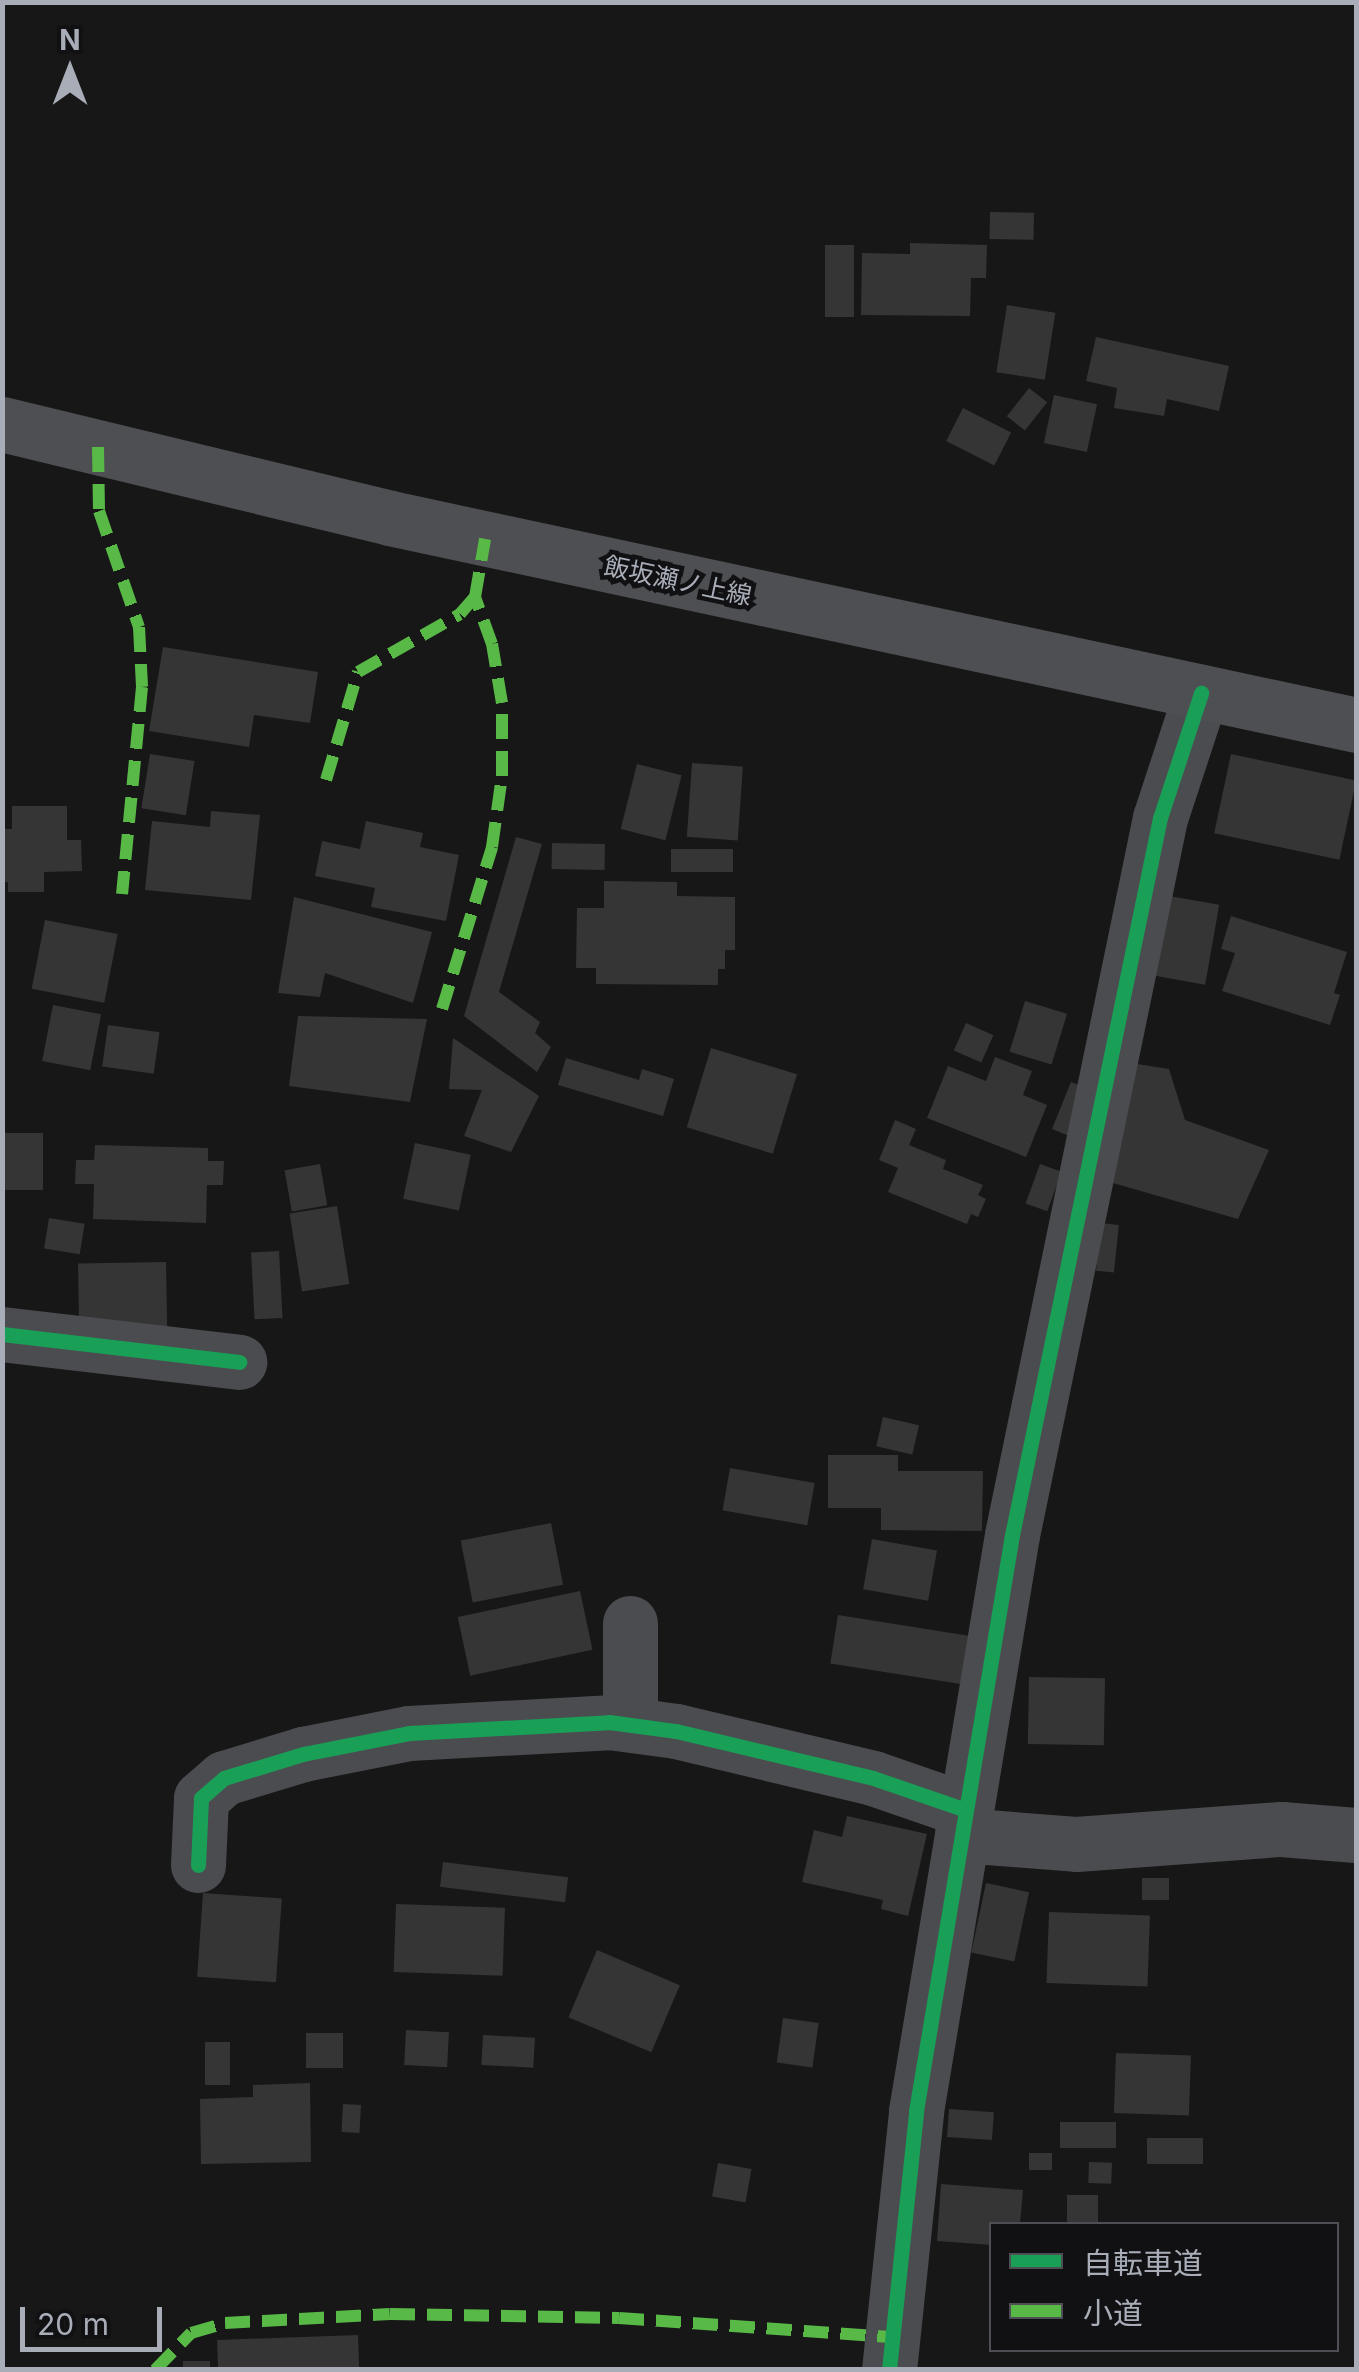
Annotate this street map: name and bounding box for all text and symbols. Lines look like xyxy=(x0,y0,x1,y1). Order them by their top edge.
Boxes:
north arrow xyxy=(20,20,120,120)
text: N xyxy=(59,23,81,57)
street label: 飯坂瀬ノ上線 xyxy=(602,551,754,611)
legend xyxy=(989,2222,1339,2352)
text: 自転車道 xyxy=(1083,2245,1203,2281)
scale bar xyxy=(25,2287,168,2349)
text: 小道 xyxy=(1083,2295,1143,2331)
text: 20 m xyxy=(37,2306,109,2342)

